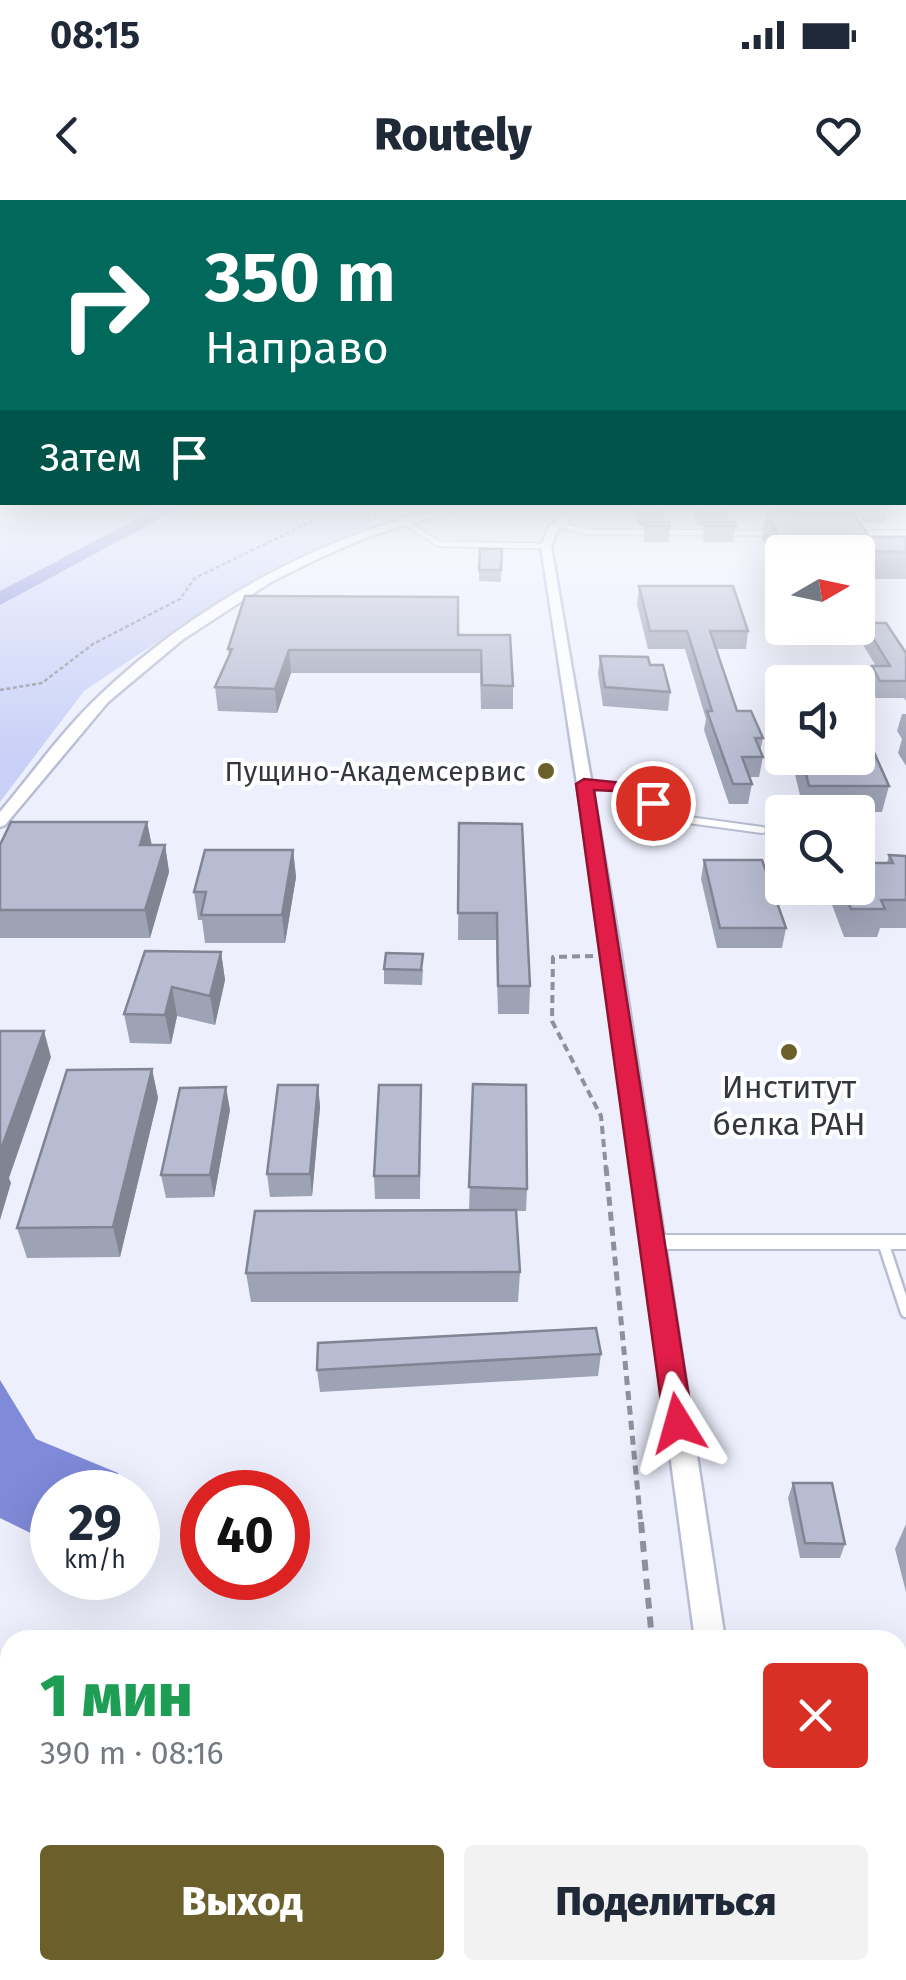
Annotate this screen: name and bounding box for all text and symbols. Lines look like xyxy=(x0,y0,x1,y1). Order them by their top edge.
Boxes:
text: 08:15 xyxy=(50,12,140,58)
icon: back xyxy=(40,108,95,163)
text: Routely xyxy=(374,108,532,162)
icon: heart xyxy=(811,108,866,163)
text: 350 m xyxy=(205,236,396,320)
icon: right xyxy=(40,240,170,370)
text: Направо xyxy=(205,321,389,375)
icon: arrive xyxy=(162,430,217,485)
text: Затем xyxy=(40,435,142,481)
north arrow xyxy=(765,535,875,645)
map controls xyxy=(765,535,875,905)
button: sound xyxy=(765,665,875,775)
place label: Пущино-Академсервис xyxy=(225,755,526,788)
marker: Пущино-Академсервис xyxy=(535,760,557,782)
pin xyxy=(611,761,696,846)
icon: arrive xyxy=(626,776,681,831)
button: search xyxy=(765,795,875,905)
marker: Институт белка РАН xyxy=(778,1041,800,1063)
place label: Институт белка РАН xyxy=(713,1068,865,1143)
position arrow xyxy=(626,1371,730,1475)
speed limit sign: 40 xyxy=(180,1470,310,1600)
text: 29 xyxy=(68,1493,122,1553)
text: km/h xyxy=(64,1545,126,1575)
text: 1 мин xyxy=(40,1660,193,1732)
button: close xyxy=(763,1663,868,1768)
text: 390 m · 08:16 xyxy=(40,1734,224,1772)
button: Выход xyxy=(40,1845,444,1960)
button: Поделиться xyxy=(464,1845,868,1960)

